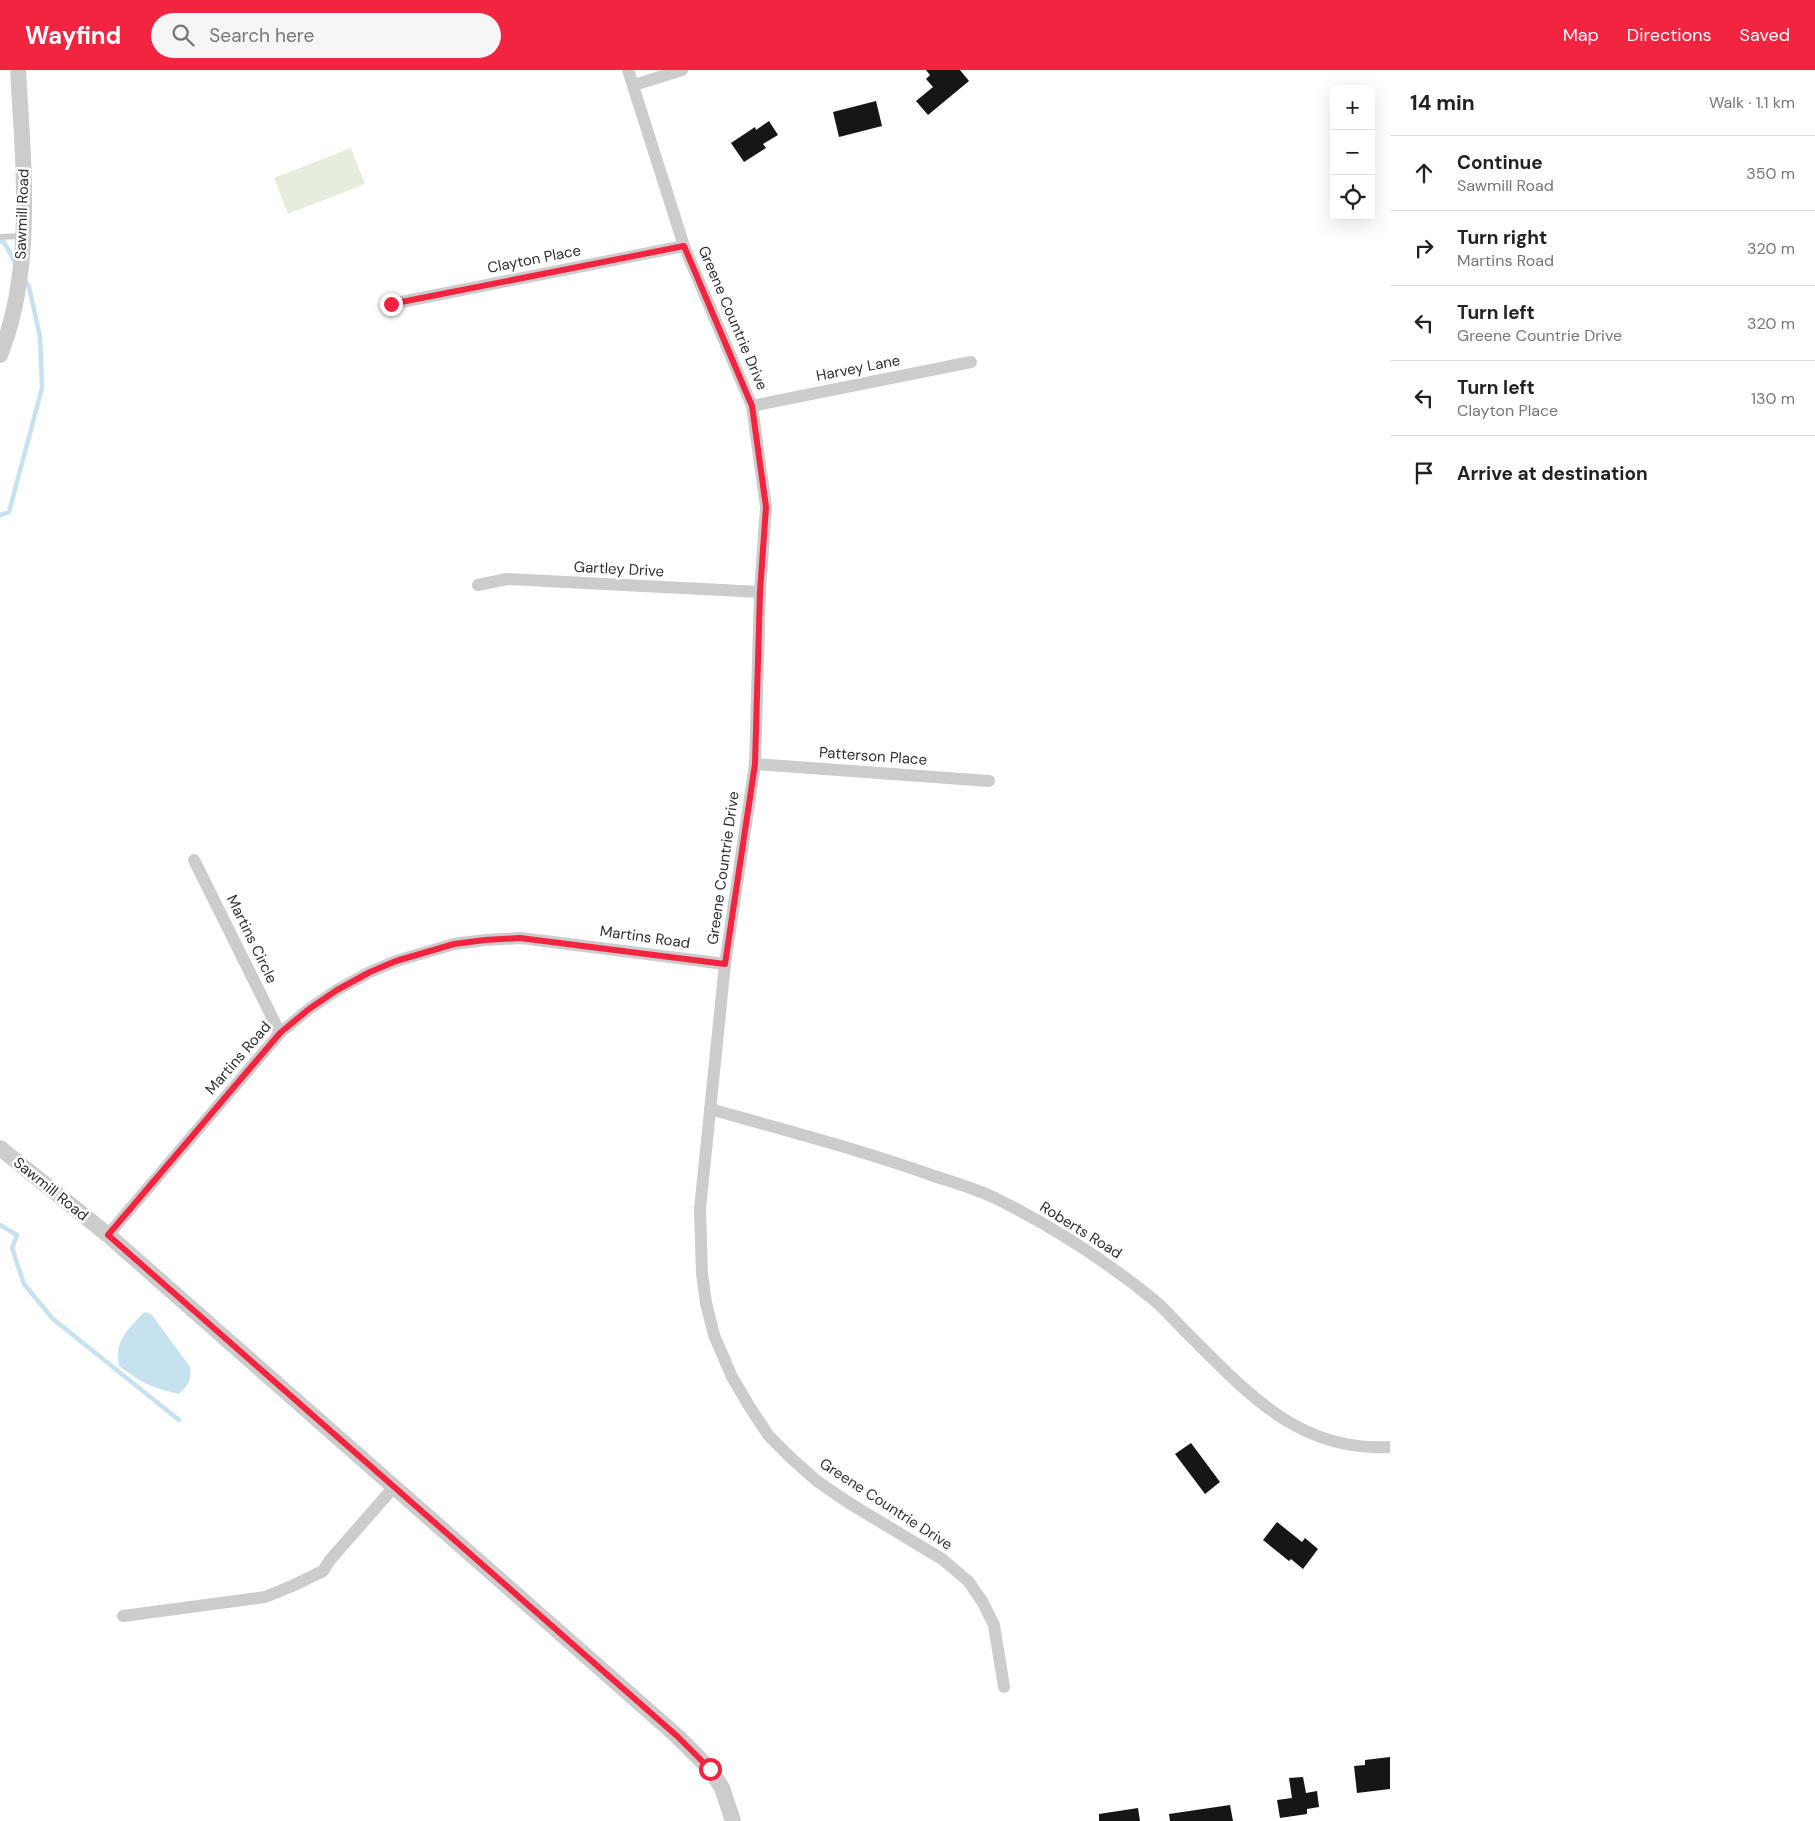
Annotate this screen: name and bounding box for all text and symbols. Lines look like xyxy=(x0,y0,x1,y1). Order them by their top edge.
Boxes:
search box xyxy=(151,13,501,58)
text: Wayfind xyxy=(25,20,121,51)
icon: search xyxy=(169,21,197,49)
text: Search here xyxy=(209,23,314,48)
text: Map xyxy=(1563,23,1599,47)
text: Directions xyxy=(1627,23,1712,47)
text: Saved xyxy=(1740,23,1790,47)
map controls xyxy=(1330,85,1375,220)
button: + xyxy=(1330,85,1375,130)
text: 14 min xyxy=(1410,89,1475,117)
text: Walk · 1.1 km xyxy=(1709,92,1795,113)
button: − xyxy=(1330,130,1375,175)
text: Continue xyxy=(1457,150,1543,175)
icon: ahead xyxy=(1410,159,1438,187)
text: 350 m xyxy=(1746,163,1795,184)
street label: Sawmill Road xyxy=(10,168,34,260)
button: locate xyxy=(1330,175,1375,220)
text: Sawmill Road xyxy=(1457,175,1554,196)
text: Turn right xyxy=(1457,225,1547,250)
icon: right xyxy=(1410,234,1438,262)
text: 320 m xyxy=(1747,238,1795,259)
street label: Clayton Place xyxy=(486,240,582,278)
street label: Greene Countrie Drive xyxy=(694,243,772,393)
text: Martins Road xyxy=(1457,250,1554,271)
route end xyxy=(380,293,403,316)
text: Turn left xyxy=(1457,300,1535,325)
icon: left xyxy=(1410,309,1438,337)
text: 320 m xyxy=(1747,313,1795,334)
text: Greene Countrie Drive xyxy=(1457,325,1622,346)
street label: Harvey Lane xyxy=(814,350,902,386)
text: Turn left xyxy=(1457,375,1535,400)
icon: left xyxy=(1410,384,1438,412)
text: 130 m xyxy=(1751,388,1795,409)
text: Clayton Place xyxy=(1457,400,1558,421)
icon: arrive xyxy=(1410,459,1438,487)
text: Arrive at destination xyxy=(1457,461,1648,486)
street label: Gartley Drive xyxy=(573,557,665,581)
street label: Patterson Place xyxy=(818,742,928,770)
street label: Greene Countrie Drive xyxy=(702,790,744,946)
street label: Martins Circle xyxy=(222,891,282,987)
street label: Martins Road xyxy=(599,921,691,953)
street label: Martins Road xyxy=(201,1017,275,1099)
street label: Sawmill Road xyxy=(9,1153,93,1225)
street label: Roberts Road xyxy=(1036,1197,1126,1263)
street label: Greene Countrie Drive xyxy=(816,1453,956,1555)
route start xyxy=(699,1758,722,1781)

